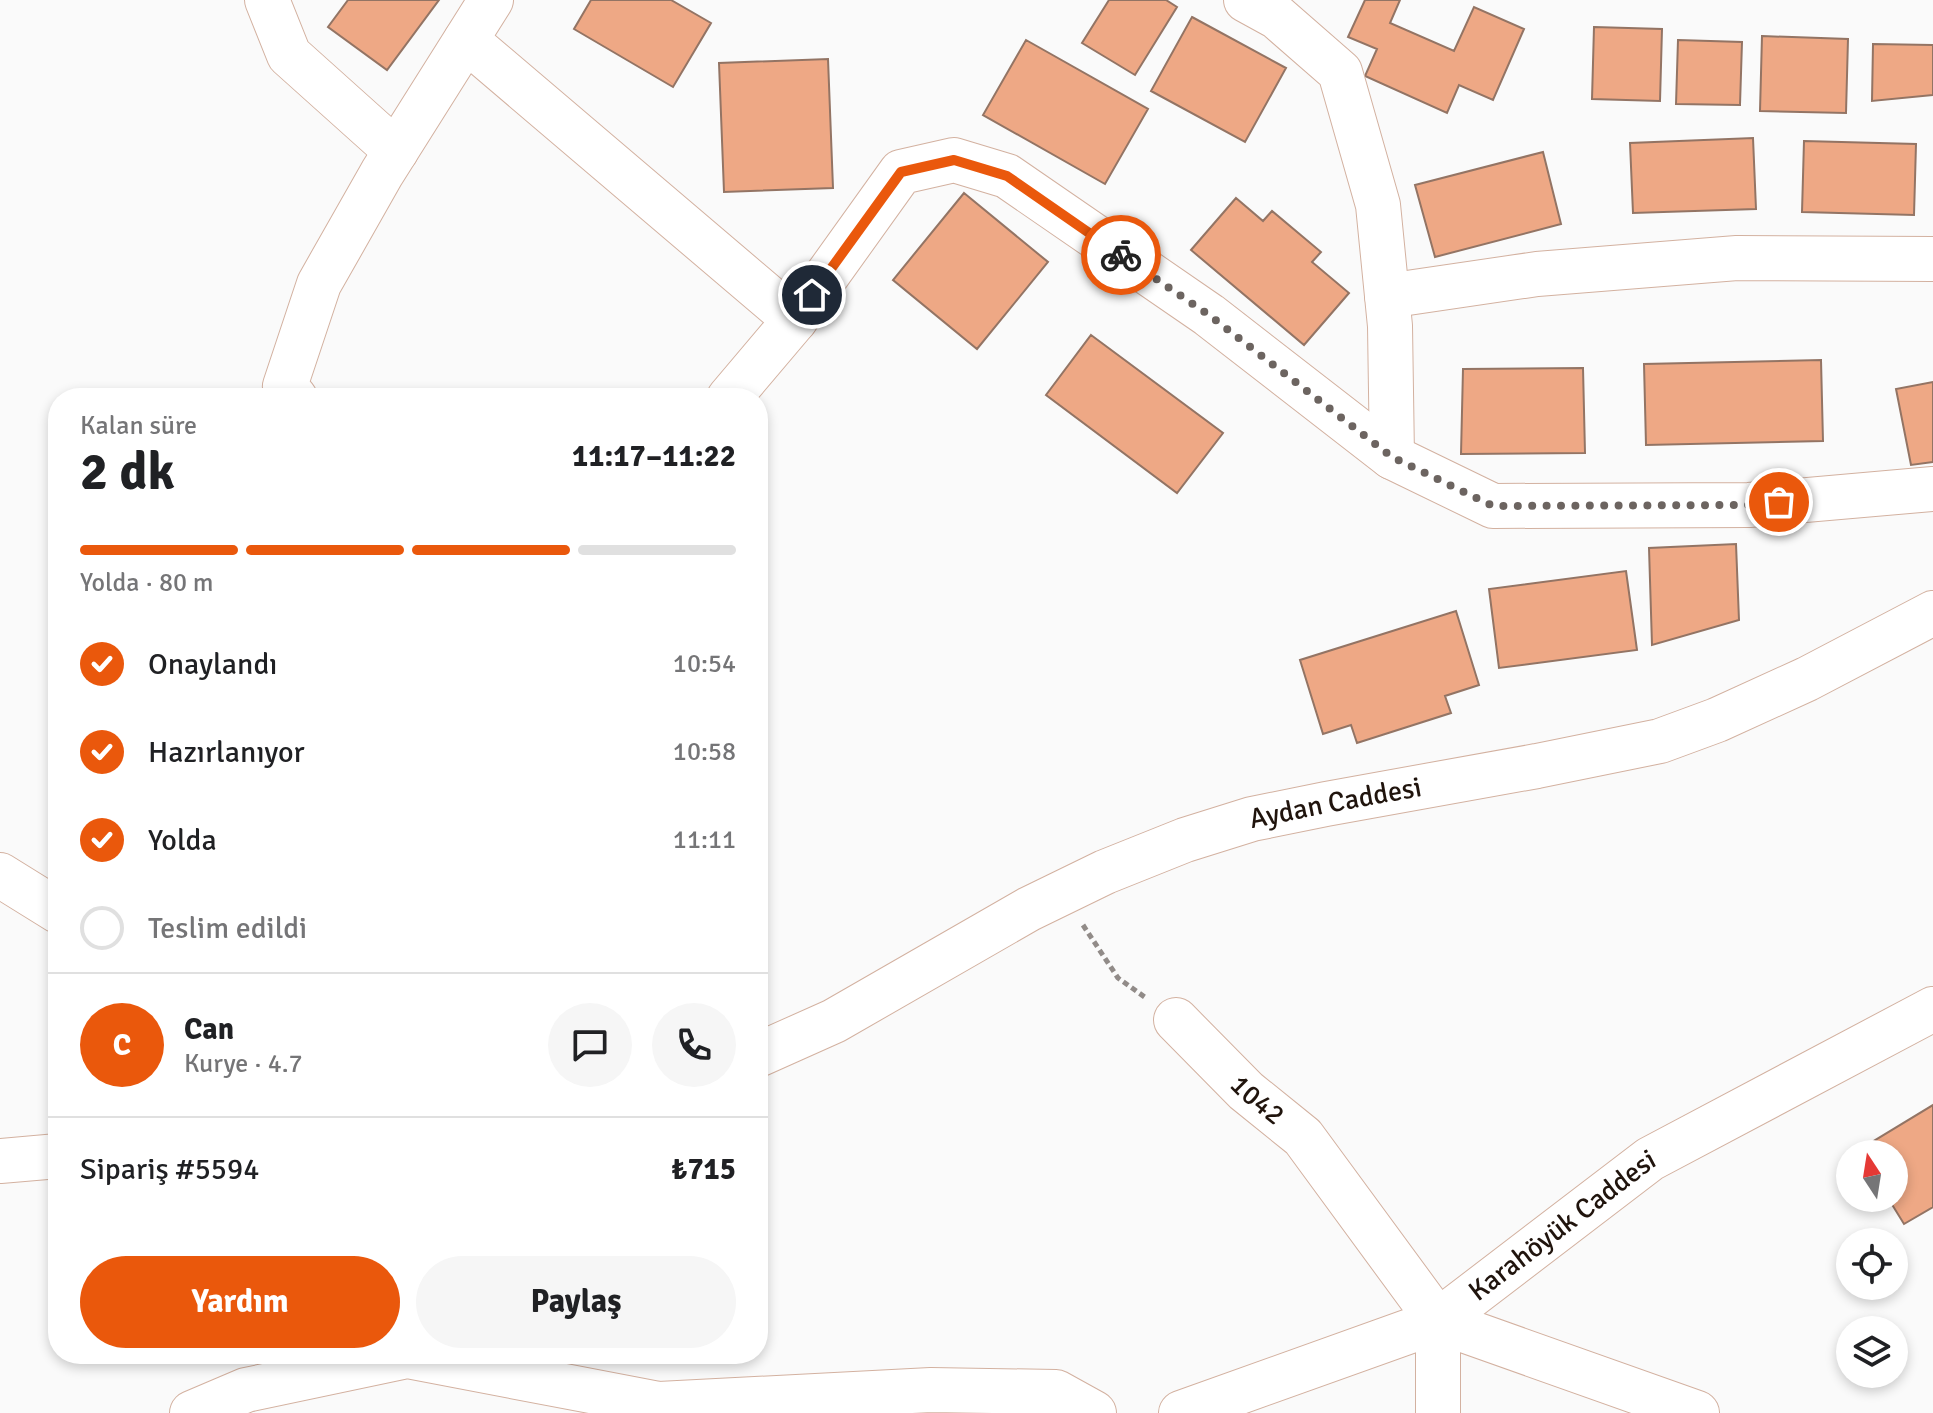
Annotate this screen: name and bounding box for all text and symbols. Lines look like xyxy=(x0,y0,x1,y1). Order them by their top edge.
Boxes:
courier xyxy=(1081,215,1161,295)
icon: bike xyxy=(1099,233,1143,277)
pin xyxy=(778,261,846,329)
icon: home xyxy=(790,273,834,317)
text: Kalan süre xyxy=(80,410,197,442)
text: 11:17–11:22 xyxy=(572,438,736,475)
text: 2 dk xyxy=(80,440,175,504)
pin xyxy=(1745,468,1813,536)
icon: bag xyxy=(1757,480,1801,524)
text: Yolda · 80 m xyxy=(80,567,213,599)
icon: check xyxy=(80,642,124,686)
text: Onaylandı xyxy=(148,646,277,683)
text: 10:54 xyxy=(673,648,736,680)
icon: check xyxy=(80,730,124,774)
text: Hazırlanıyor xyxy=(148,734,305,771)
text: 10:58 xyxy=(673,736,736,768)
street label: Aydan Caddesi xyxy=(1246,770,1424,836)
icon: check xyxy=(80,818,124,862)
text: Yolda xyxy=(148,822,217,859)
text: 11:11 xyxy=(673,824,736,856)
text: Teslim edildi xyxy=(148,910,307,947)
button: chat xyxy=(548,1003,632,1087)
button: phone xyxy=(652,1003,736,1087)
text: Can xyxy=(184,1011,234,1048)
text: C xyxy=(113,1027,131,1064)
text: Kurye · 4.7 xyxy=(184,1048,303,1080)
street label: 1042 xyxy=(1223,1068,1291,1132)
north arrow xyxy=(1836,1140,1908,1212)
map controls xyxy=(1836,1140,1908,1388)
street label: Karahöyük Caddesi xyxy=(1462,1142,1662,1308)
text: Sipariş #5594 xyxy=(80,1151,259,1188)
text: ₺715 xyxy=(671,1151,736,1188)
button: locate xyxy=(1836,1228,1908,1300)
button: Yardım xyxy=(80,1256,400,1348)
button: Paylaş xyxy=(416,1256,736,1348)
button: layers xyxy=(1836,1316,1908,1388)

